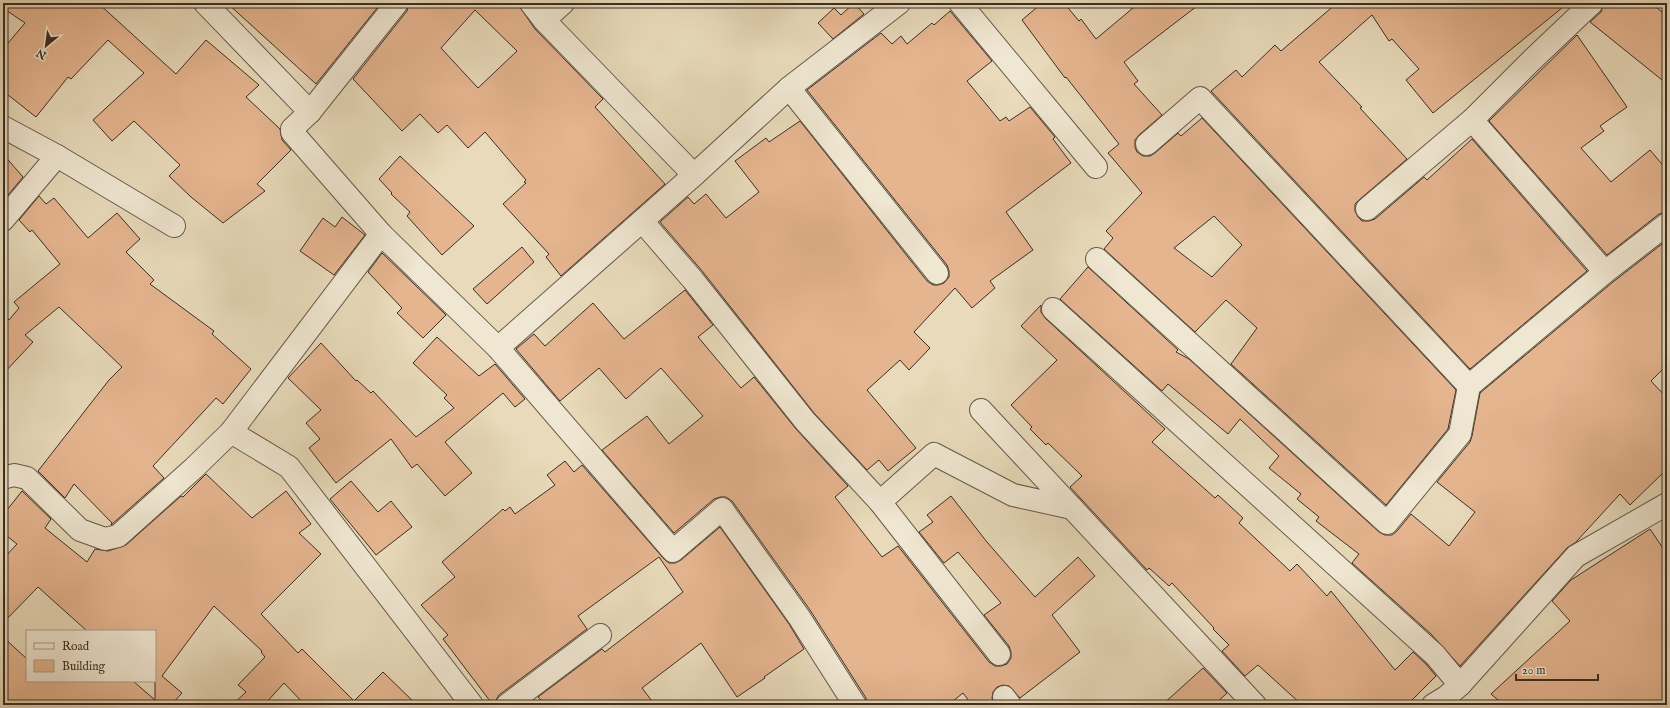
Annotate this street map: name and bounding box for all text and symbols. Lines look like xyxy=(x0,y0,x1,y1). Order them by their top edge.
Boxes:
north arrow xyxy=(26,26,66,66)
text: N xyxy=(34,45,50,63)
legend xyxy=(26,630,156,682)
text: Road xyxy=(62,639,90,654)
scale bar xyxy=(1516,656,1598,682)
text: Building xyxy=(62,659,106,674)
text: 20 m xyxy=(1522,663,1545,678)

